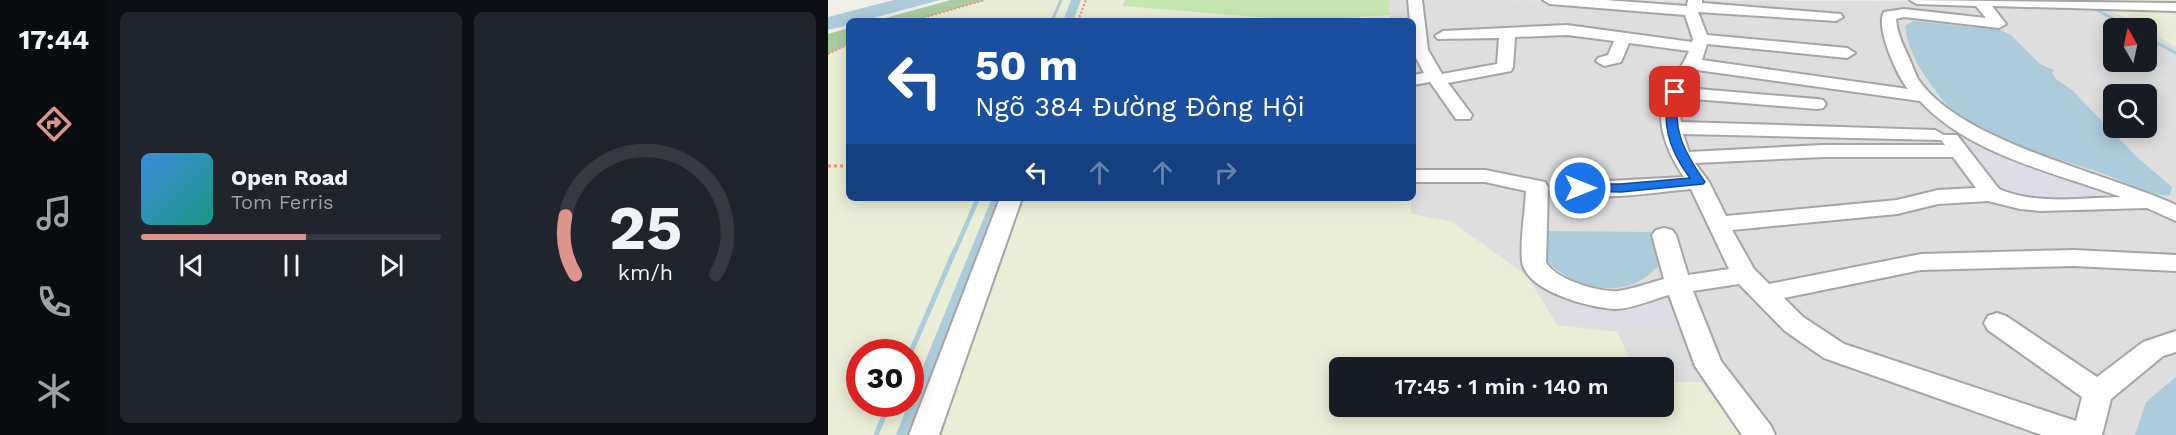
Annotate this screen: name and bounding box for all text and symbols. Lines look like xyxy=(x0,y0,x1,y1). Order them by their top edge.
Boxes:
north arrow xyxy=(2103,18,2157,72)
map controls xyxy=(2103,18,2157,138)
text: 17:44 xyxy=(19,24,89,56)
text: 50 m xyxy=(975,41,1078,90)
icon: left xyxy=(876,42,954,120)
pin xyxy=(1649,66,1700,117)
icon: arrive xyxy=(1658,75,1691,108)
button: search xyxy=(2103,84,2157,138)
text: Ngõ 384 Đường Đông Hội xyxy=(975,91,1305,123)
icon: directions xyxy=(33,103,75,145)
icon: left xyxy=(1020,156,1053,189)
icon: ahead xyxy=(1083,156,1116,189)
icon: ahead xyxy=(1146,156,1179,189)
icon: right xyxy=(1209,156,1242,189)
position arrow xyxy=(1548,156,1612,220)
text: Open Road xyxy=(231,165,348,190)
text: Tom Ferris xyxy=(231,190,334,214)
text: 25 xyxy=(608,191,682,264)
icon: music xyxy=(33,192,75,234)
icon: previous xyxy=(175,249,208,282)
icon: pause xyxy=(275,249,308,282)
icon: next xyxy=(375,249,408,282)
text: km/h xyxy=(617,260,673,285)
icon: phone xyxy=(33,281,75,323)
speed limit sign: 30 xyxy=(846,339,924,417)
icon: climate xyxy=(33,370,75,412)
text: 17:45 · 1 min · 140 m xyxy=(1395,374,1608,399)

